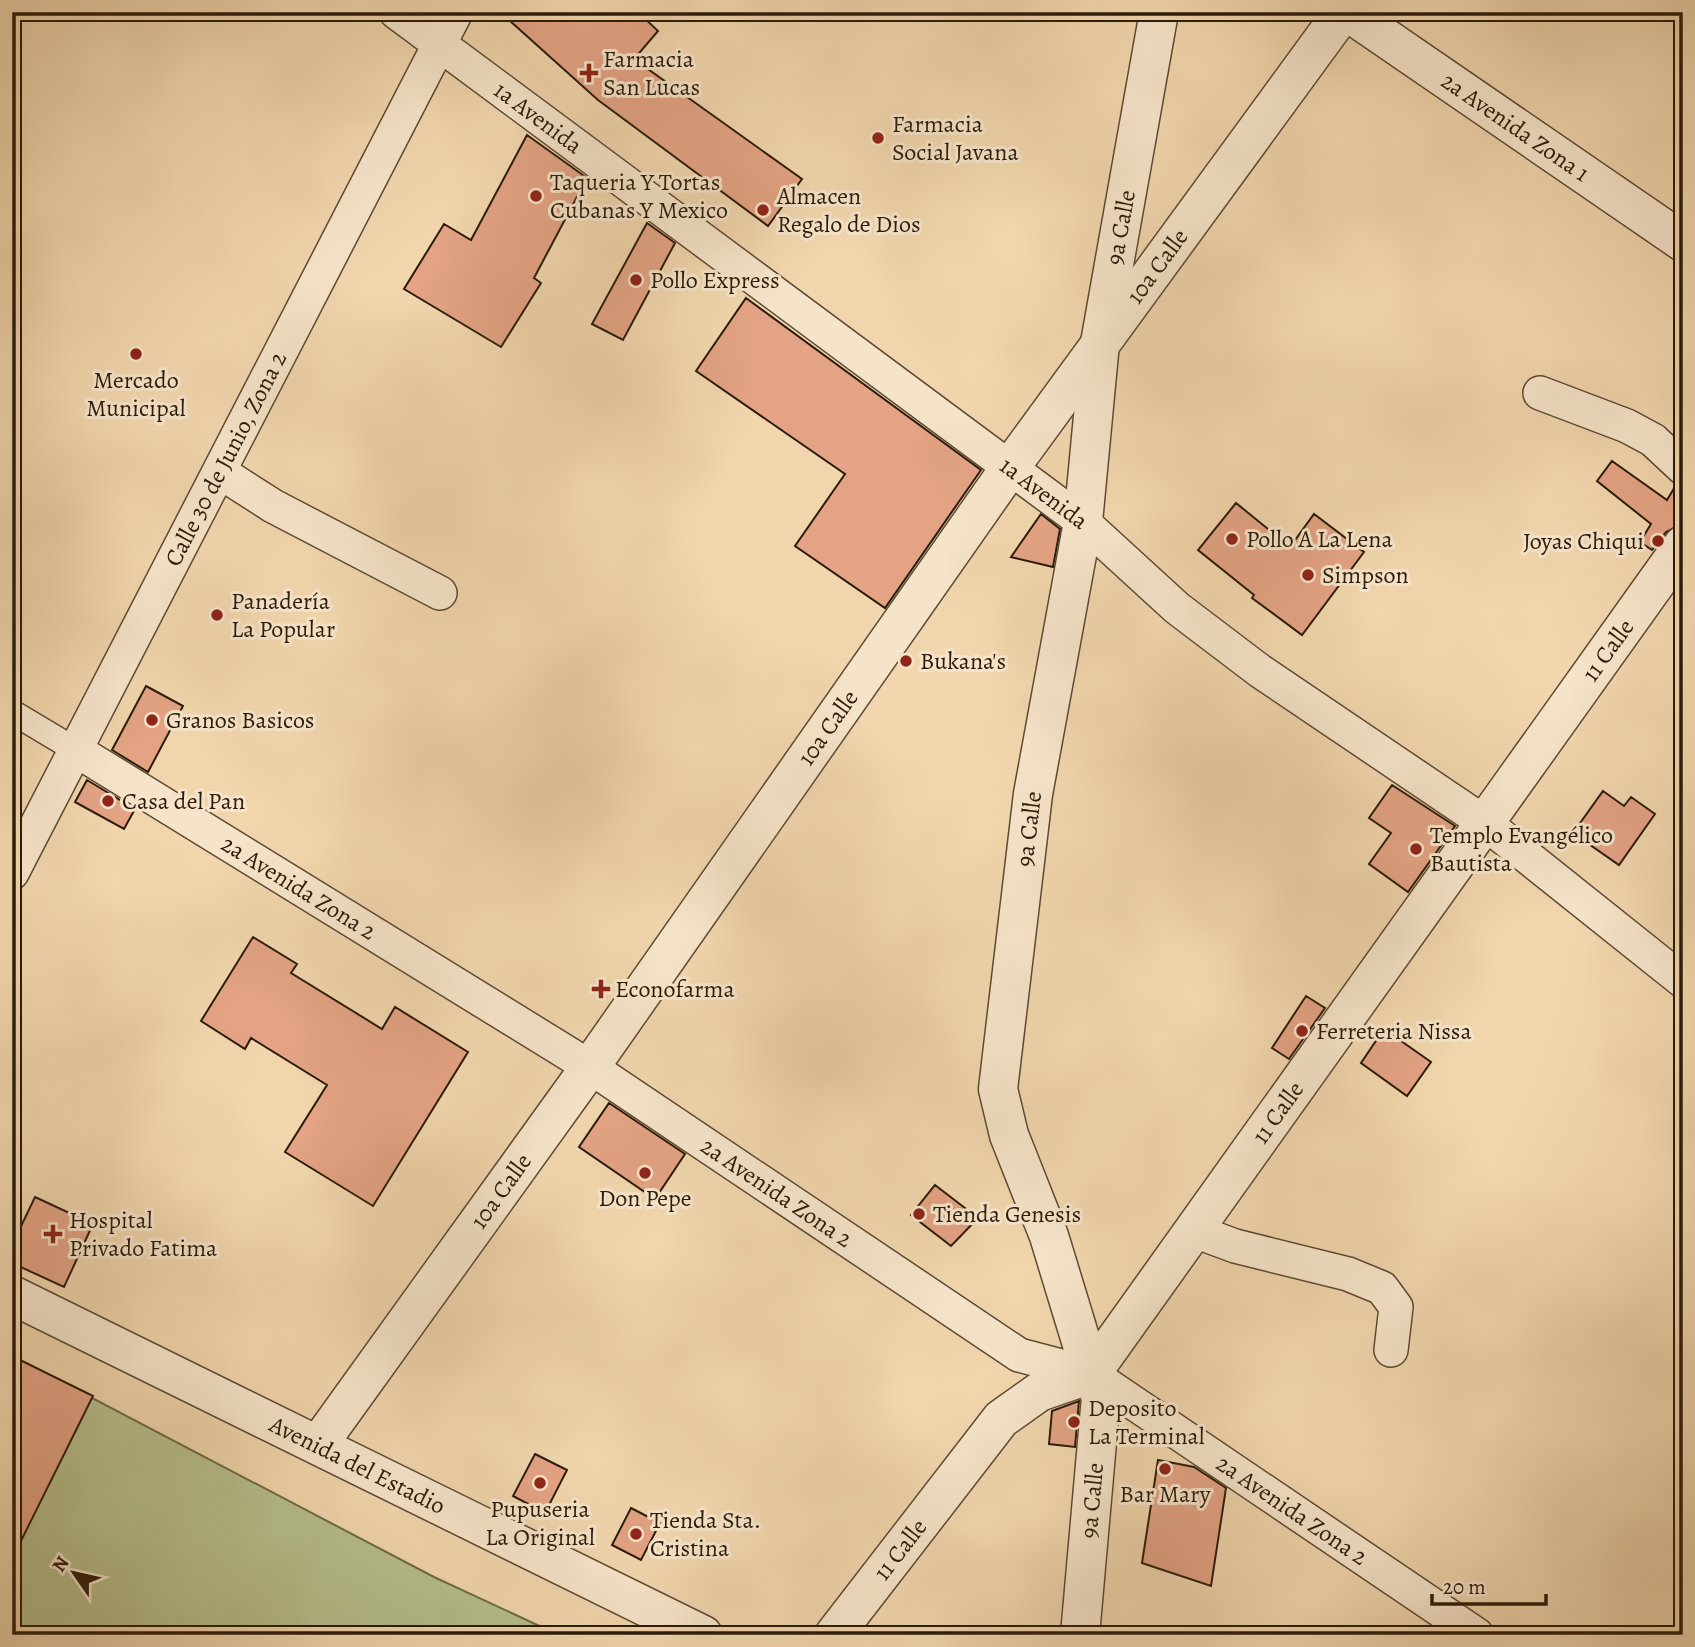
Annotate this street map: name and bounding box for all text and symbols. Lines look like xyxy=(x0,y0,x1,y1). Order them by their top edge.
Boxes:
place label: Farmacia San Lucas xyxy=(603,43,700,103)
marker: Farmacia San Lucas xyxy=(581,65,597,81)
street label: 2a Avenida Zona 1 xyxy=(1435,65,1596,189)
street label: 1a Avenida xyxy=(487,74,590,161)
place label: Farmacia Social Javana xyxy=(892,108,1019,168)
marker: Farmacia Social Javana xyxy=(870,130,886,146)
place label: Taqueria Y Tortas Cubanas Y Mexico xyxy=(550,166,728,226)
place label: Almacen Regalo de Dios xyxy=(776,180,921,240)
street label: 9a Calle xyxy=(1098,187,1143,267)
marker: Taqueria Y Tortas Cubanas Y Mexico xyxy=(528,188,544,204)
marker: Almacen Regalo de Dios xyxy=(755,202,771,218)
street label: 10a Calle xyxy=(1119,222,1195,310)
place label: Pollo Express xyxy=(650,264,780,296)
marker: Pollo Express xyxy=(628,272,644,288)
marker: Mercado Municipal xyxy=(128,346,144,362)
street label: Calle 30 de Junio, Zona 2 xyxy=(157,346,294,572)
place label: Mercado Municipal xyxy=(86,364,186,424)
street label: 1a Avenida xyxy=(993,450,1095,537)
place label: Pollo A La Lena xyxy=(1246,523,1393,555)
place label: Joyas Chiqui xyxy=(1523,525,1644,557)
marker: Pollo A La Lena xyxy=(1224,531,1240,547)
marker: Joyas Chiqui xyxy=(1650,533,1666,549)
place label: Simpson xyxy=(1322,559,1409,591)
marker: Simpson xyxy=(1300,567,1316,583)
place label: Panadería La Popular xyxy=(231,585,335,645)
marker: Panadería La Popular xyxy=(209,607,225,623)
street label: 11 Calle xyxy=(1574,613,1641,688)
place label: Bukana's xyxy=(920,645,1006,677)
marker: Bukana's xyxy=(898,653,914,669)
street label: 10a Calle xyxy=(790,683,865,772)
place label: Granos Basicos xyxy=(166,704,315,736)
marker: Granos Basicos xyxy=(144,712,160,728)
place label: Casa del Pan xyxy=(122,785,245,817)
street label: 9a Calle xyxy=(1009,790,1049,868)
marker: Casa del Pan xyxy=(100,793,116,809)
place label: Templo Evangélico Bautista xyxy=(1430,819,1613,879)
street label: 2a Avenida Zona 2 xyxy=(215,828,382,947)
marker: Templo Evangélico Bautista xyxy=(1408,841,1424,857)
place label: Econofarma xyxy=(615,973,735,1005)
marker: Econofarma xyxy=(593,981,609,997)
place label: Ferreteria Nissa xyxy=(1316,1015,1473,1047)
marker: Ferreteria Nissa xyxy=(1294,1023,1310,1039)
street label: 11 Calle xyxy=(1244,1075,1311,1150)
street label: 2a Avenida Zona 2 xyxy=(695,1130,859,1255)
street label: 10a Calle xyxy=(463,1147,539,1235)
marker: Don Pepe xyxy=(637,1165,653,1181)
place label: Don Pepe xyxy=(598,1182,692,1214)
place label: Tienda Genesis xyxy=(933,1198,1081,1230)
place label: Hospital Privado Fatima xyxy=(69,1204,218,1264)
marker: Tienda Genesis xyxy=(911,1206,927,1222)
marker: Hospital Privado Fatima xyxy=(43,1224,63,1244)
place label: Deposito La Terminal xyxy=(1088,1392,1205,1452)
street label: Avenida del Estadio xyxy=(263,1408,451,1522)
marker: Deposito La Terminal xyxy=(1066,1414,1082,1430)
street label: 2a Avenida Zona 2 xyxy=(1210,1447,1374,1573)
street label: 9a Calle xyxy=(1073,1461,1111,1540)
marker: Bar Mary xyxy=(1157,1461,1173,1477)
marker: Pupuseria La Original xyxy=(532,1475,548,1491)
place label: Bar Mary xyxy=(1120,1478,1211,1510)
place label: Pupuseria La Original xyxy=(485,1493,595,1553)
place label: Tienda Sta. Cristina xyxy=(650,1504,761,1564)
street label: 11 Calle xyxy=(866,1512,934,1587)
marker: Tienda Sta. Cristina xyxy=(628,1526,644,1542)
north arrow xyxy=(38,1538,108,1608)
text: N xyxy=(46,1551,75,1577)
scale bar xyxy=(1432,1563,1546,1607)
text: 20 m xyxy=(1443,1573,1486,1601)

